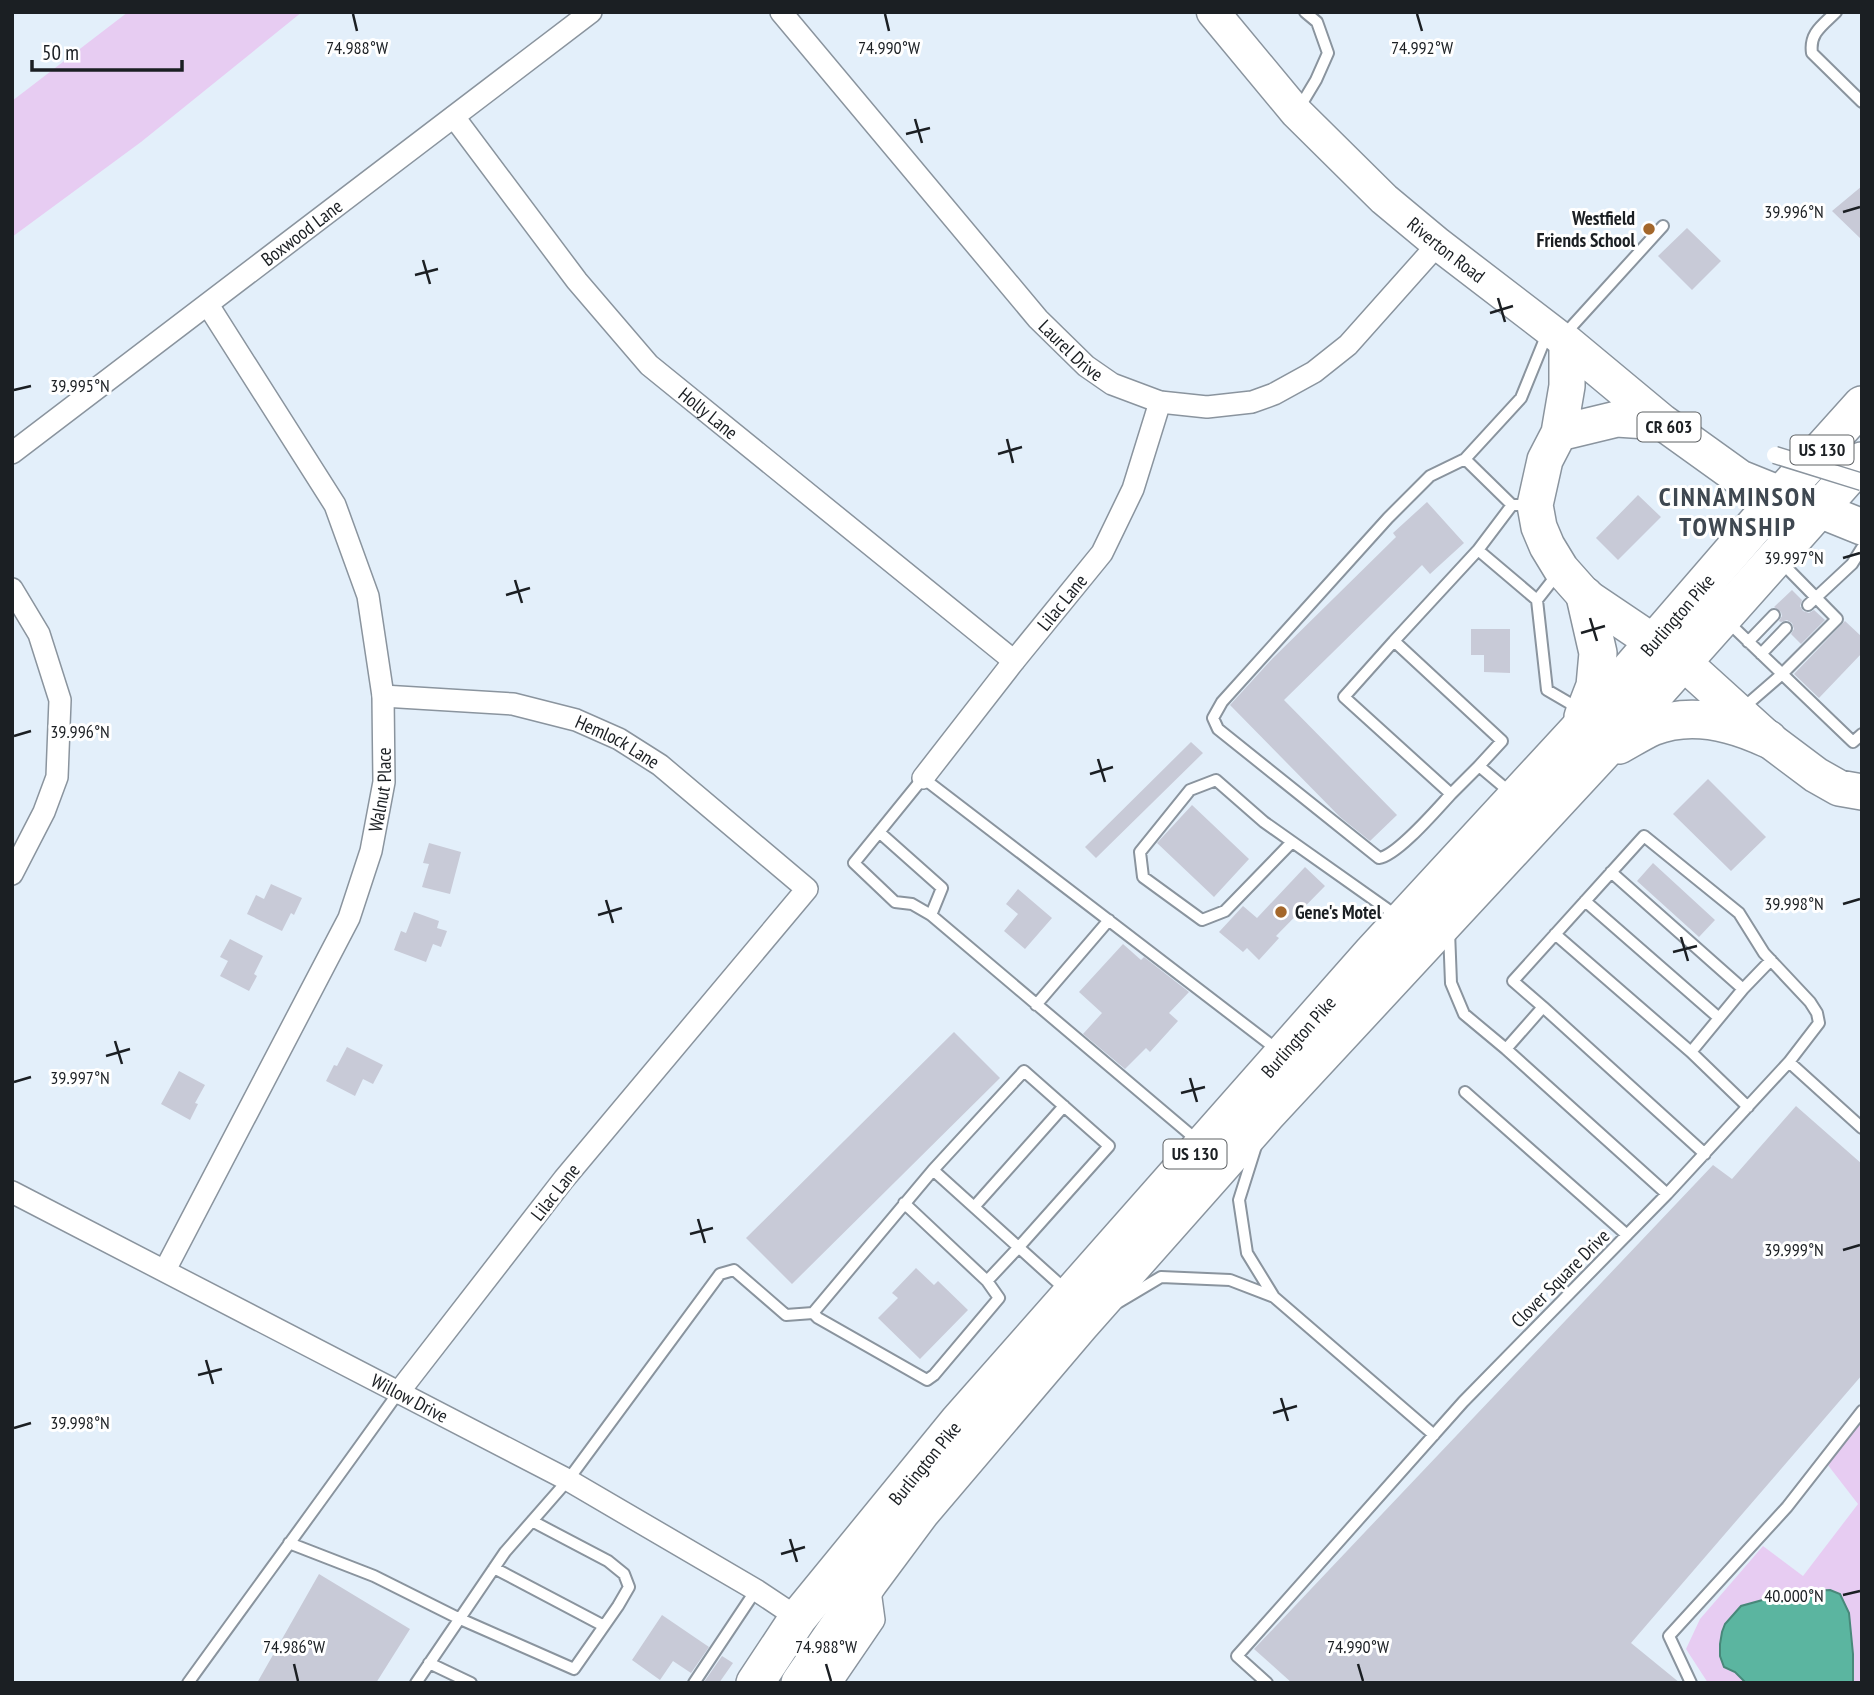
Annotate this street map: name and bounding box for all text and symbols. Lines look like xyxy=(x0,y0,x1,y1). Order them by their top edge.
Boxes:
scale bar xyxy=(32,28,182,72)
text: 74.988°W xyxy=(326,36,388,59)
text: 74.990°W xyxy=(858,36,920,59)
text: 74.992°W xyxy=(1391,36,1453,59)
text: 50 m xyxy=(42,39,79,66)
street label: Boxwood Lane xyxy=(256,194,347,271)
text: 39.996°N xyxy=(1764,200,1824,223)
place label: Westfield Friends School xyxy=(1536,206,1635,252)
street label: Riverton Road xyxy=(1403,212,1490,288)
marker: Westfield Friends School xyxy=(1641,221,1657,237)
street label: Laurel Drive xyxy=(1034,315,1108,386)
text: 39.995°N xyxy=(50,374,110,397)
street label: Holly Lane xyxy=(674,382,743,444)
road number: CR 603 xyxy=(1638,412,1700,442)
road number: US 130 xyxy=(1790,436,1854,464)
district label: CINNAMINSON TOWNSHIP xyxy=(1659,480,1817,543)
text: 39.997°N xyxy=(1764,546,1824,569)
street label: Lilac Lane xyxy=(1032,569,1092,635)
street label: Burlington Pike xyxy=(1635,569,1719,661)
street label: Hemlock Lane xyxy=(572,709,664,774)
text: 39.996°N xyxy=(50,720,110,743)
street label: Walnut Place xyxy=(363,747,396,834)
text: 39.998°N xyxy=(1764,892,1824,915)
place label: Gene's Motel xyxy=(1295,900,1382,924)
marker: Gene's Motel xyxy=(1273,904,1289,920)
street label: Burlington Pike xyxy=(1256,991,1341,1082)
text: 39.997°N xyxy=(50,1066,110,1089)
road number: US 130 xyxy=(1164,1140,1226,1168)
street label: Lilac Lane xyxy=(525,1159,585,1225)
street label: Clover Square Drive xyxy=(1506,1224,1614,1332)
text: 39.999°N xyxy=(1764,1238,1824,1261)
street label: Willow Drive xyxy=(367,1368,452,1428)
text: 39.998°N xyxy=(50,1411,110,1434)
street label: Burlington Pike xyxy=(883,1416,966,1510)
text: 40.000°N xyxy=(1764,1584,1824,1607)
text: 74.986°W xyxy=(263,1635,325,1658)
text: 74.988°W xyxy=(795,1635,857,1658)
text: 74.990°W xyxy=(1327,1635,1389,1658)

